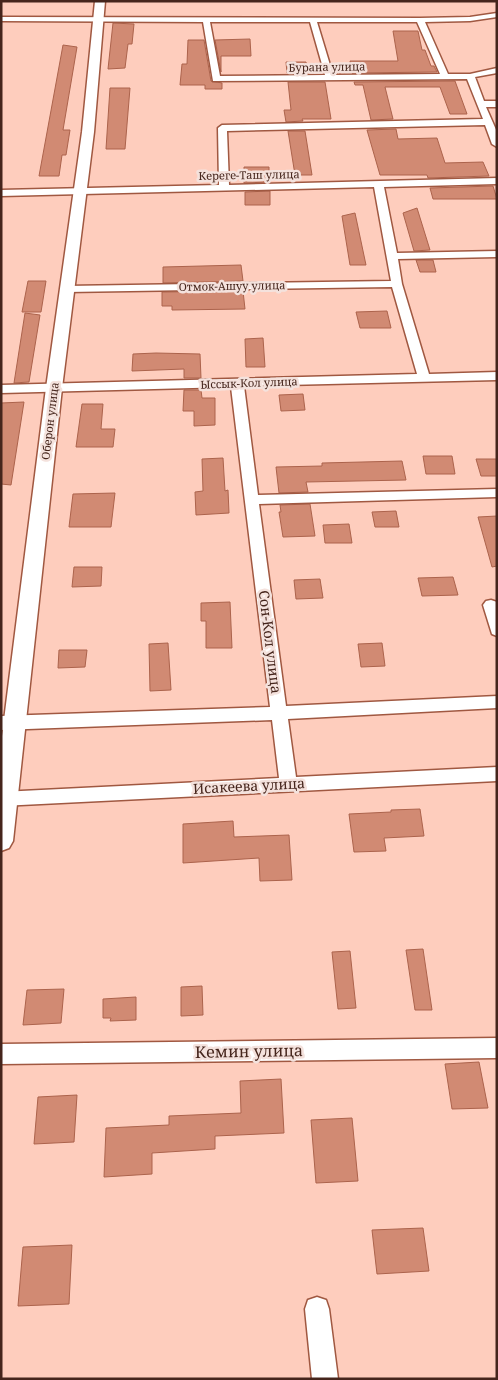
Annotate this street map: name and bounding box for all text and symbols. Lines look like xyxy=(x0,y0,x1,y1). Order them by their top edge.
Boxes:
street label: Бурана улица xyxy=(288,58,366,75)
street label: Кереге-Таш улица xyxy=(198,166,300,183)
street label: Отмок-Ашуу улица xyxy=(178,277,286,294)
street label: Ыссык-Кол улица xyxy=(200,373,298,392)
street label: Оберон улица xyxy=(37,381,62,461)
street label: Сон-Кол улица xyxy=(255,589,286,695)
street label: Исакеева улица xyxy=(193,773,305,798)
street label: Кемин улица xyxy=(195,1039,303,1063)

